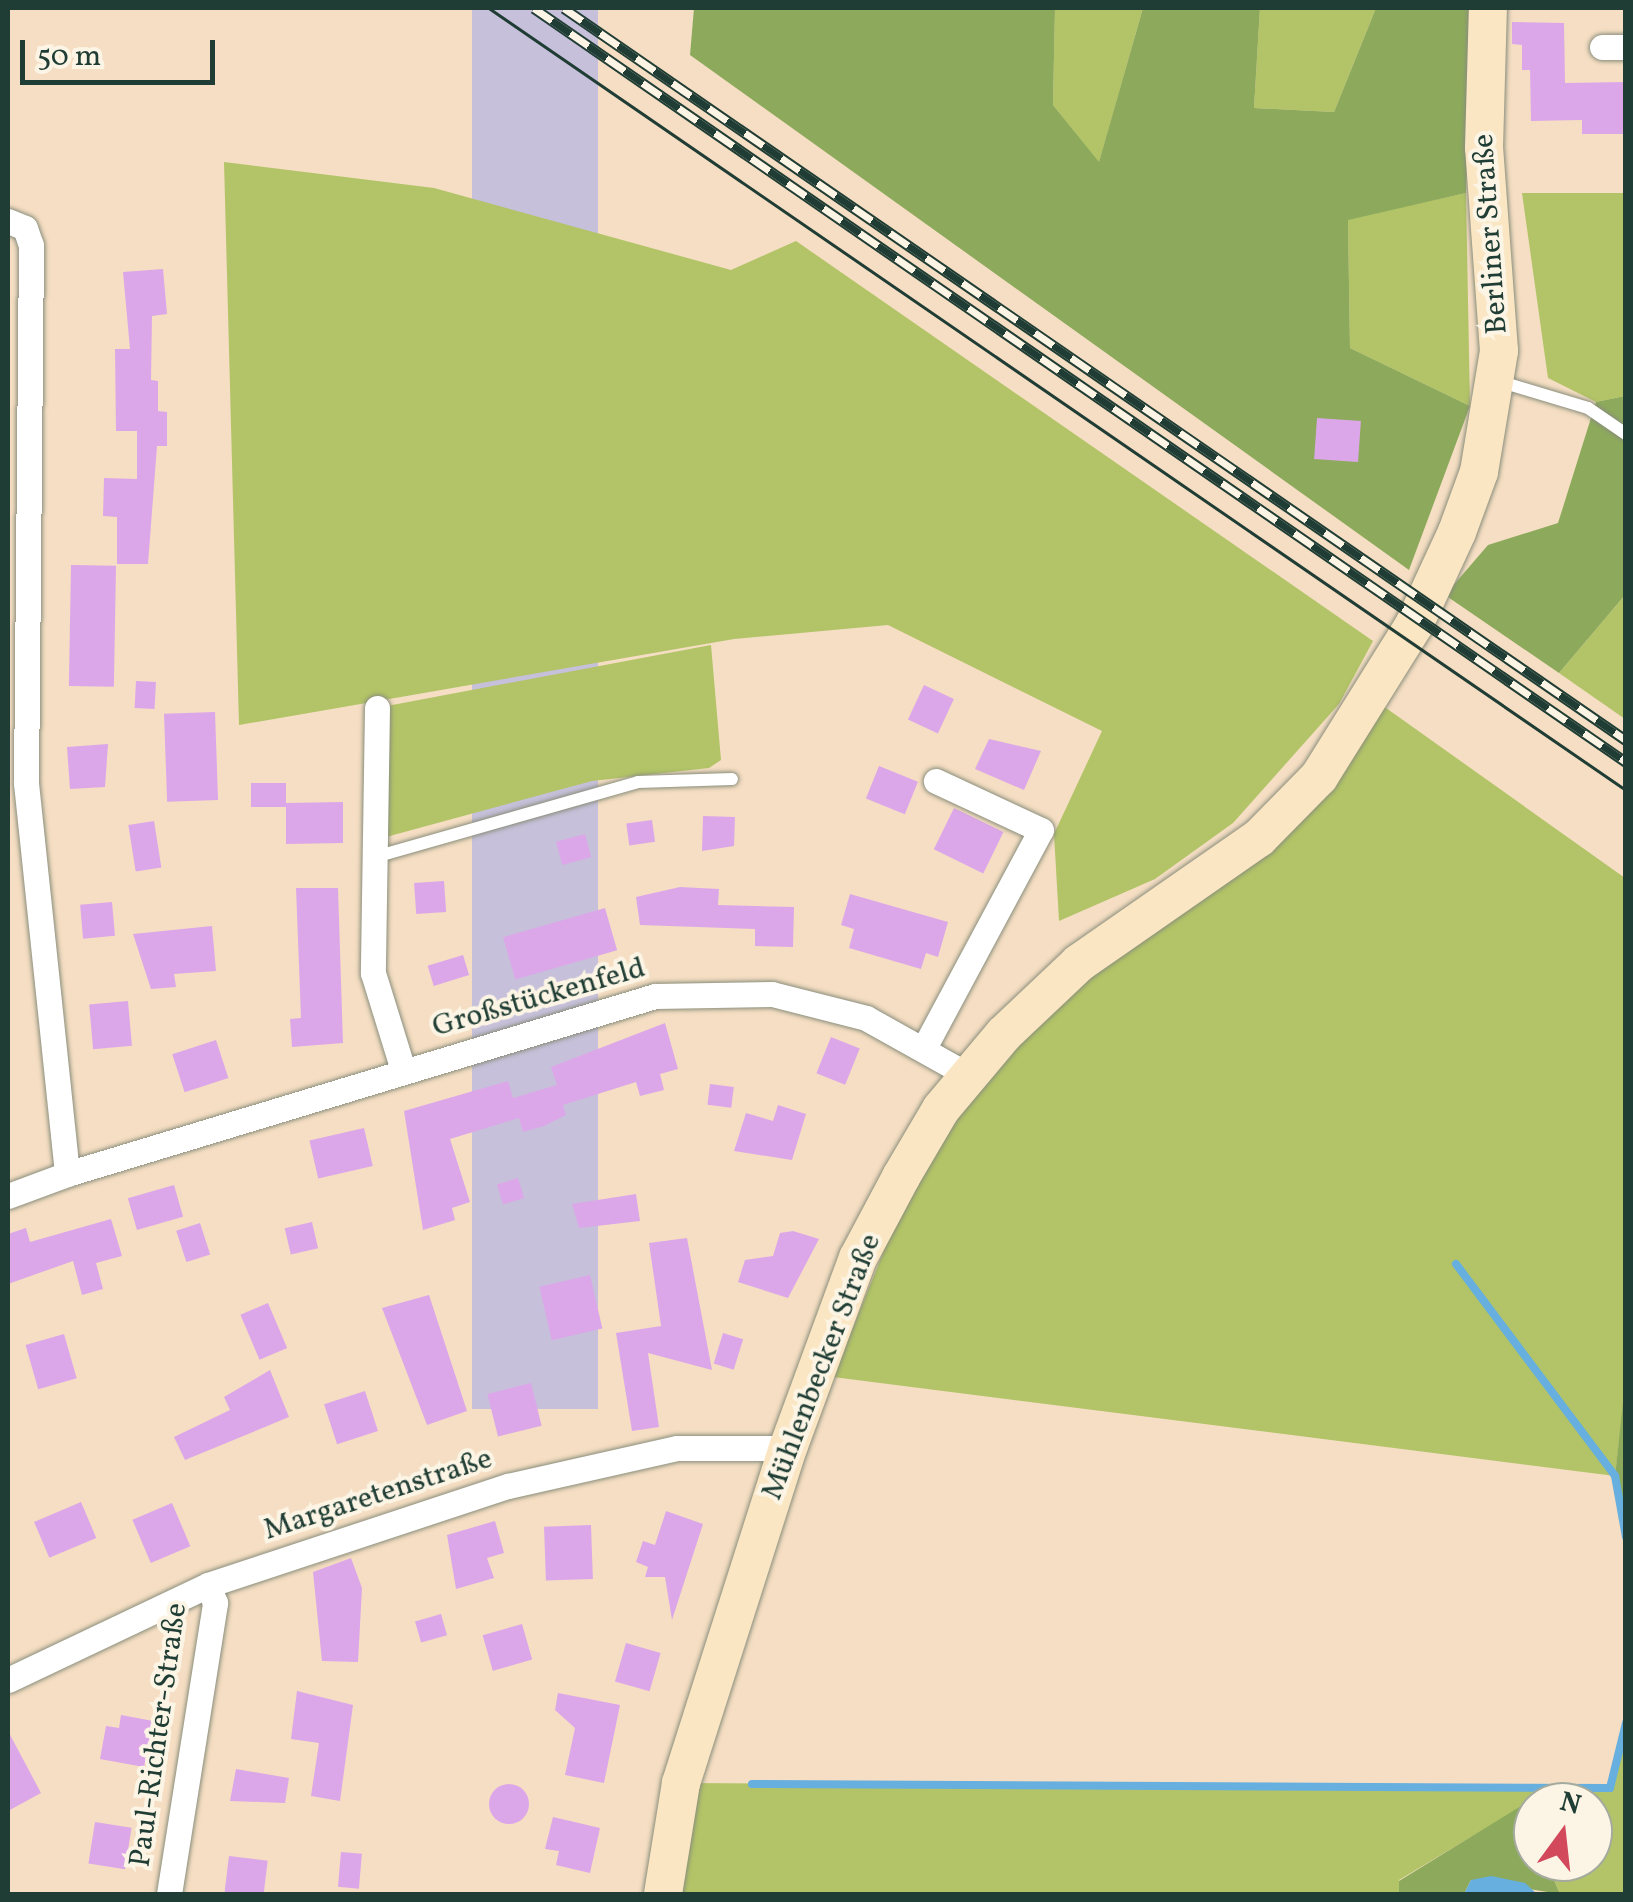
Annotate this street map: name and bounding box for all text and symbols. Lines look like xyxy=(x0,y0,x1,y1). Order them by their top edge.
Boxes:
scale bar xyxy=(25,20,220,82)
text: 50 m xyxy=(37,36,101,78)
street label: Berliner Straße xyxy=(1466,133,1516,335)
street label: Großstückenfeld xyxy=(428,950,650,1046)
street label: Mühlenbecker Straße xyxy=(755,1229,889,1505)
street label: Margaretenstraße xyxy=(259,1441,497,1549)
street label: Paul-Richter-Straße xyxy=(123,1601,195,1869)
north arrow xyxy=(1513,1782,1613,1882)
text: N xyxy=(1556,1783,1585,1826)

